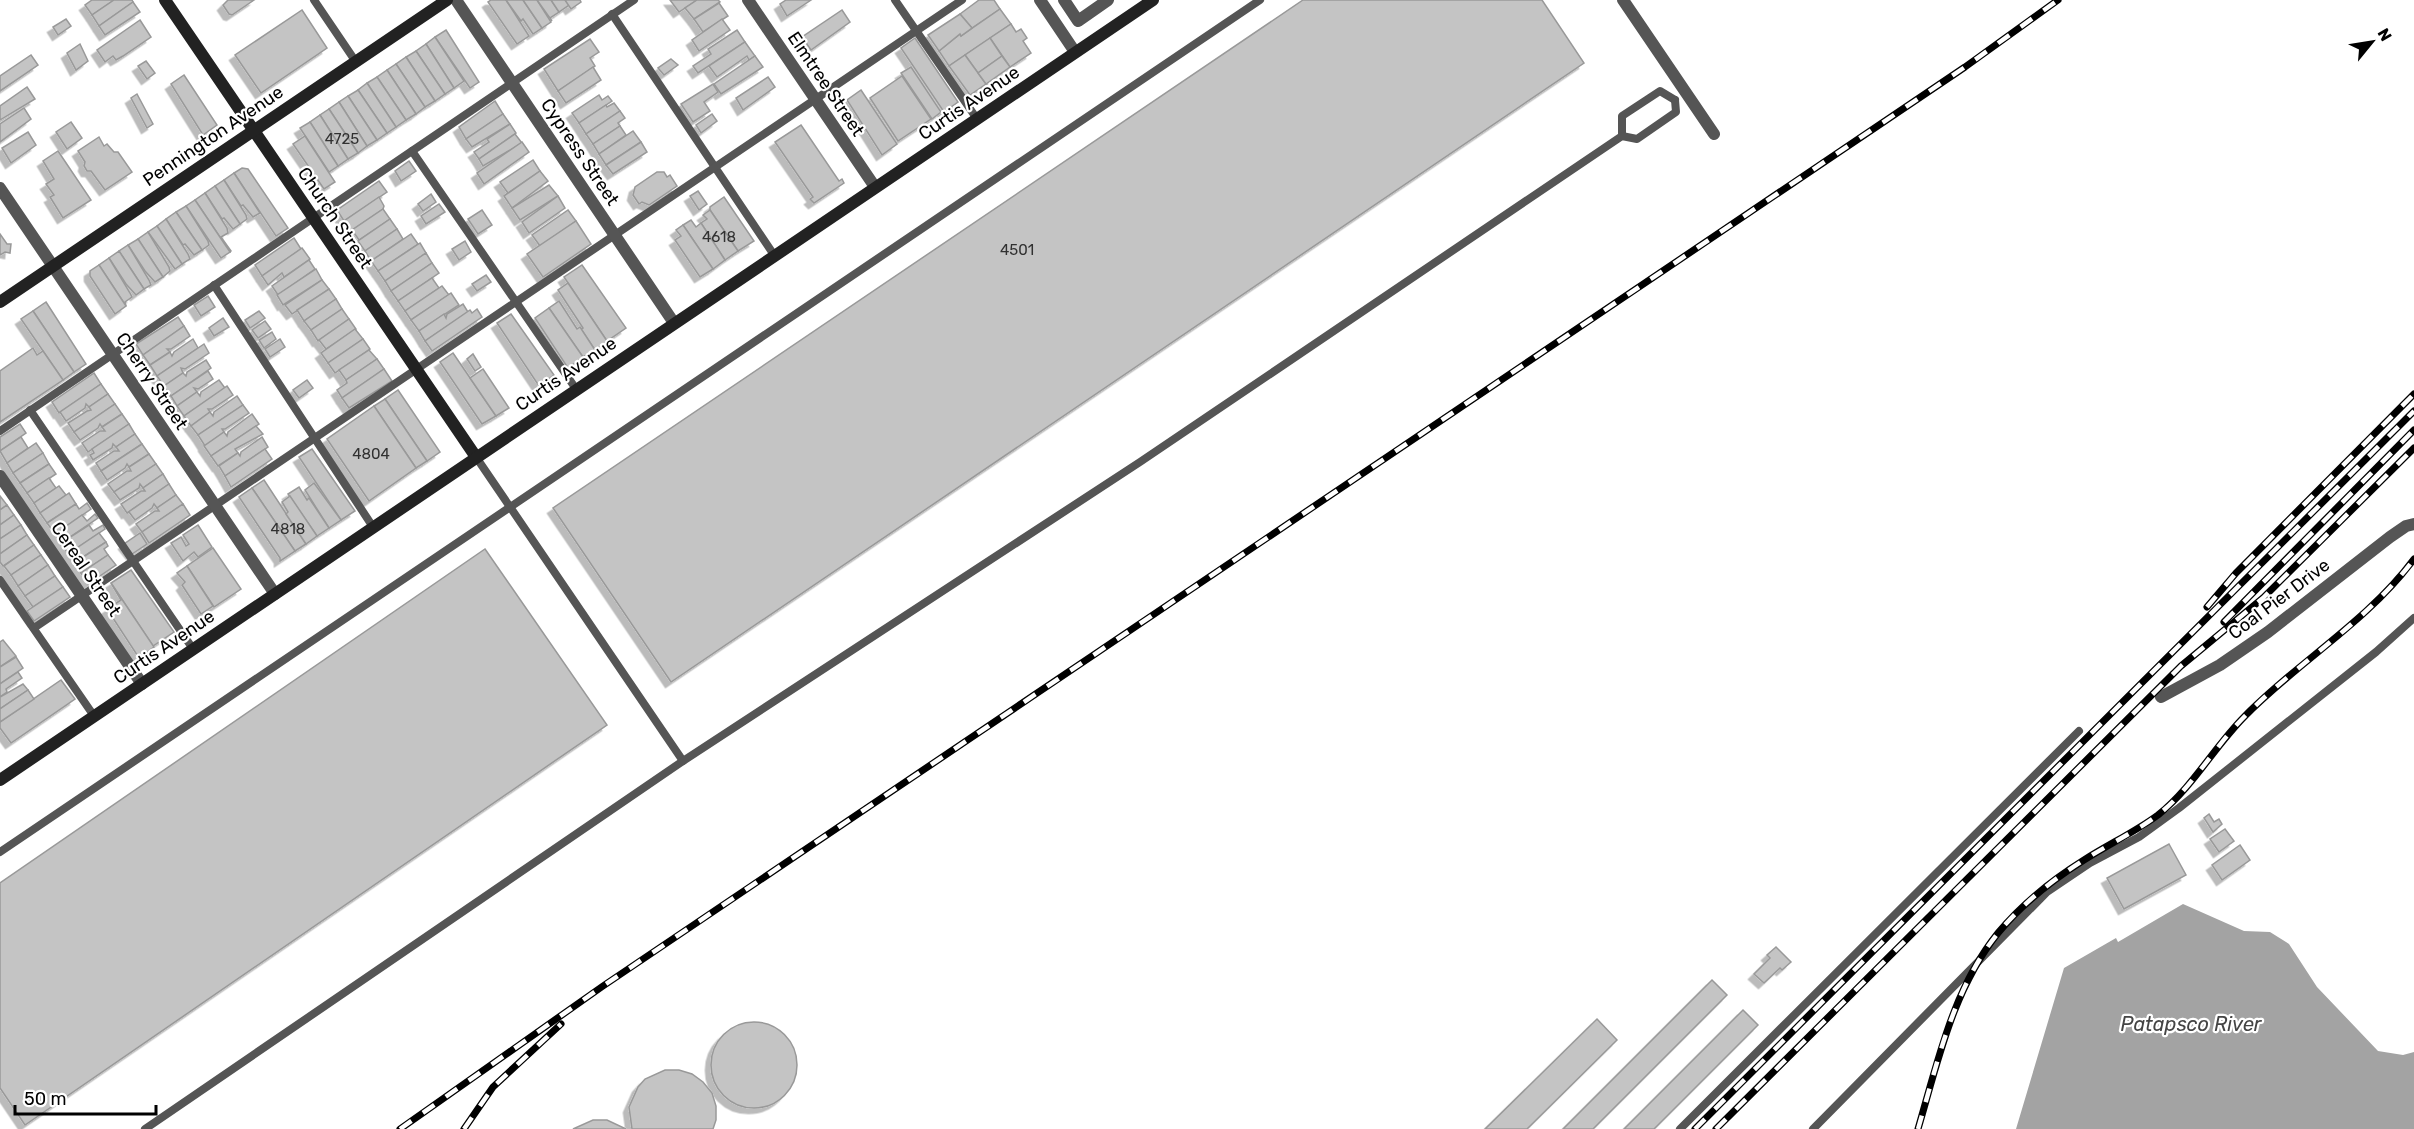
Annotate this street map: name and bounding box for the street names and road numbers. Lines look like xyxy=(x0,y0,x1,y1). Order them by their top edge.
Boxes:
street label: Elmtree Street xyxy=(783,27,869,141)
street label: Curtis Avenue xyxy=(914,61,1024,145)
street label: Pennington Avenue xyxy=(139,81,287,191)
street label: Cypress Street xyxy=(536,94,624,210)
street label: Church Street xyxy=(293,163,377,273)
street label: Cherry Street xyxy=(111,328,193,434)
street label: Curtis Avenue xyxy=(511,332,621,416)
street label: Cereal Street xyxy=(46,517,126,621)
street label: Coal Pier Drive xyxy=(2224,554,2334,644)
street label: Curtis Avenue xyxy=(109,605,219,689)

